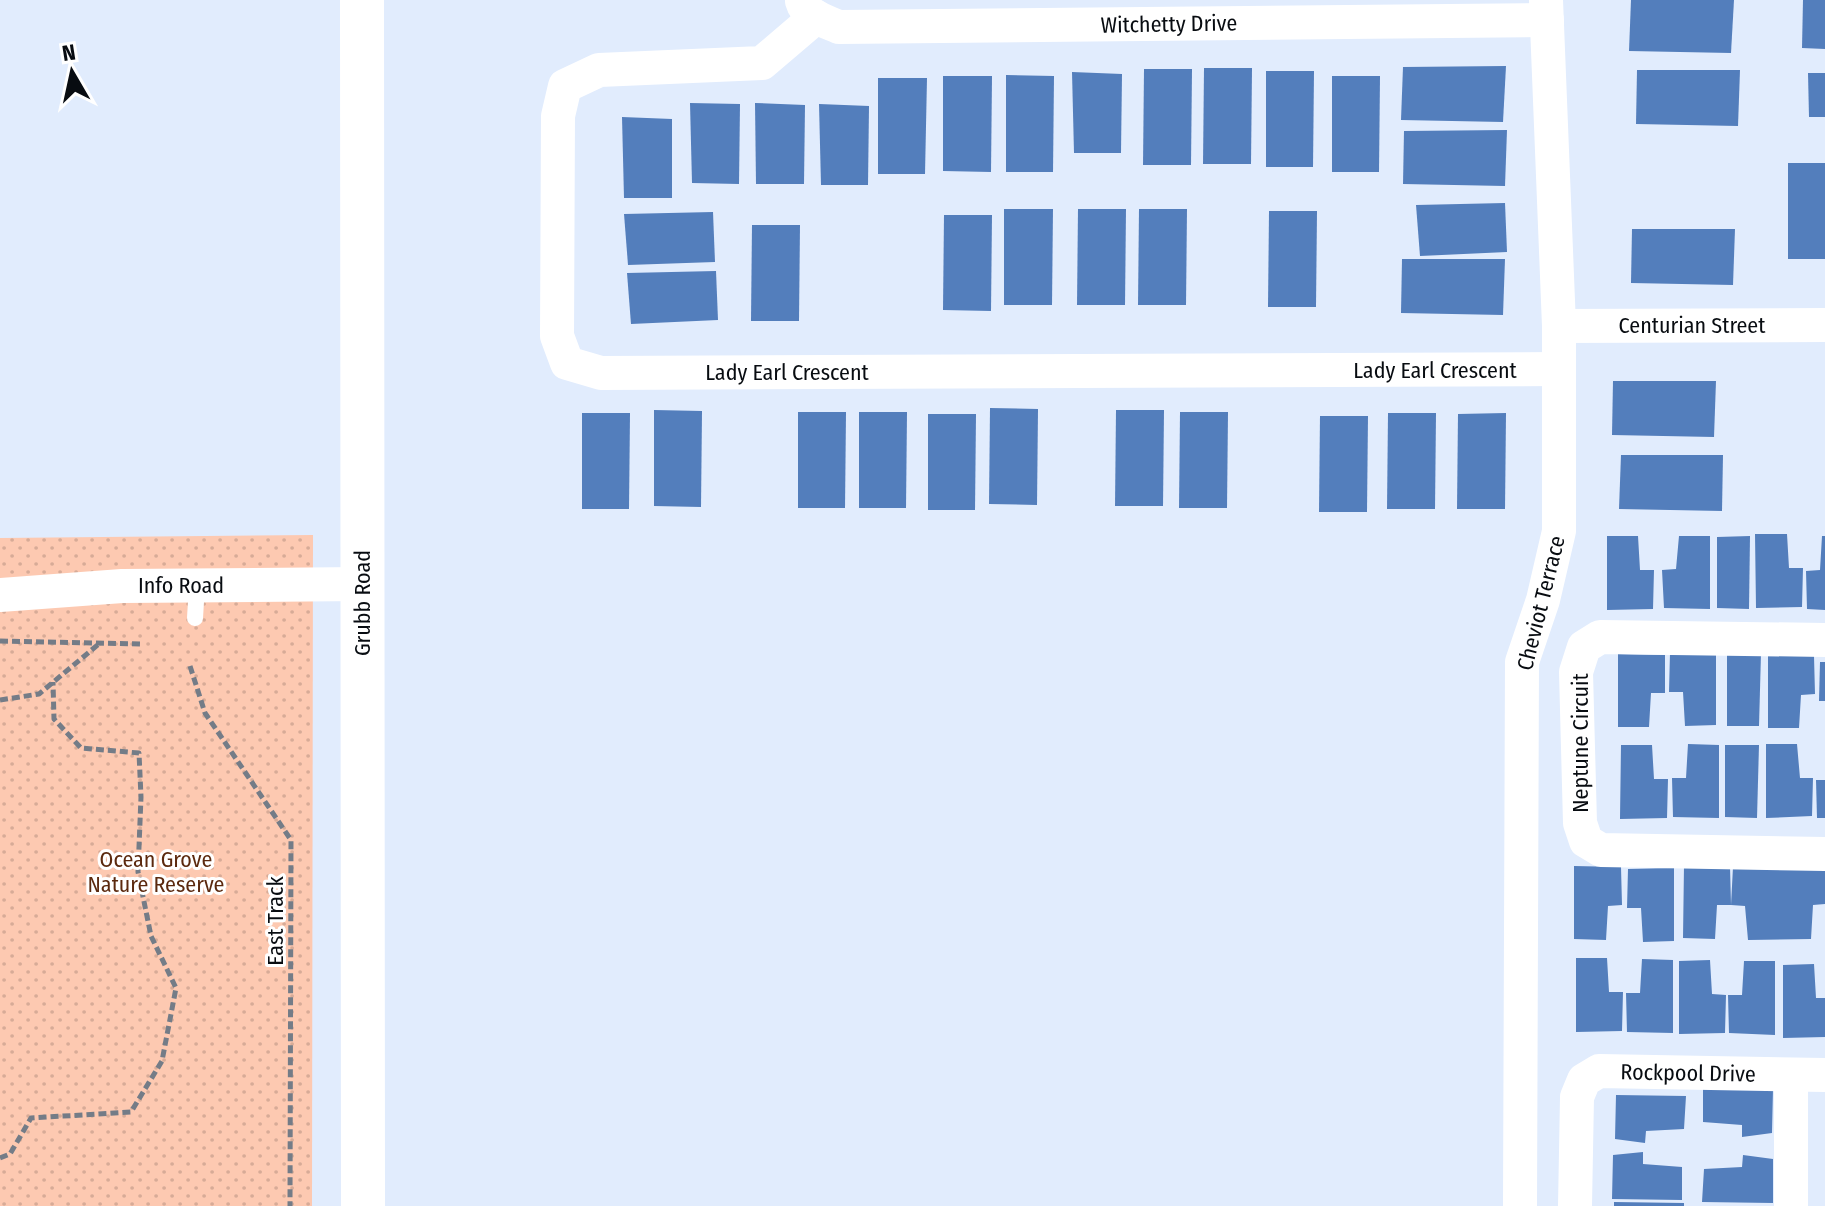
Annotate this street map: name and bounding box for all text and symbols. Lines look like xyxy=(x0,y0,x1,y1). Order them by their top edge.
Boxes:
street label: Witchetty Drive xyxy=(1100,9,1238,39)
north arrow xyxy=(32,32,112,112)
text: N xyxy=(60,38,78,67)
street label: Centurian Street xyxy=(1619,312,1766,339)
street label: Lady Earl Crescent xyxy=(1353,357,1518,384)
street label: Lady Earl Crescent xyxy=(705,359,870,386)
street label: Cheviot Terrace xyxy=(1511,533,1571,673)
street label: Grubb Road xyxy=(349,550,376,656)
street label: Info Road xyxy=(138,572,224,599)
street label: Neptune Circuit xyxy=(1567,672,1594,813)
park label: Ocean Grove Nature Reserve xyxy=(88,846,224,898)
street label: East Track xyxy=(262,876,289,966)
street label: Rockpool Drive xyxy=(1620,1058,1756,1088)

